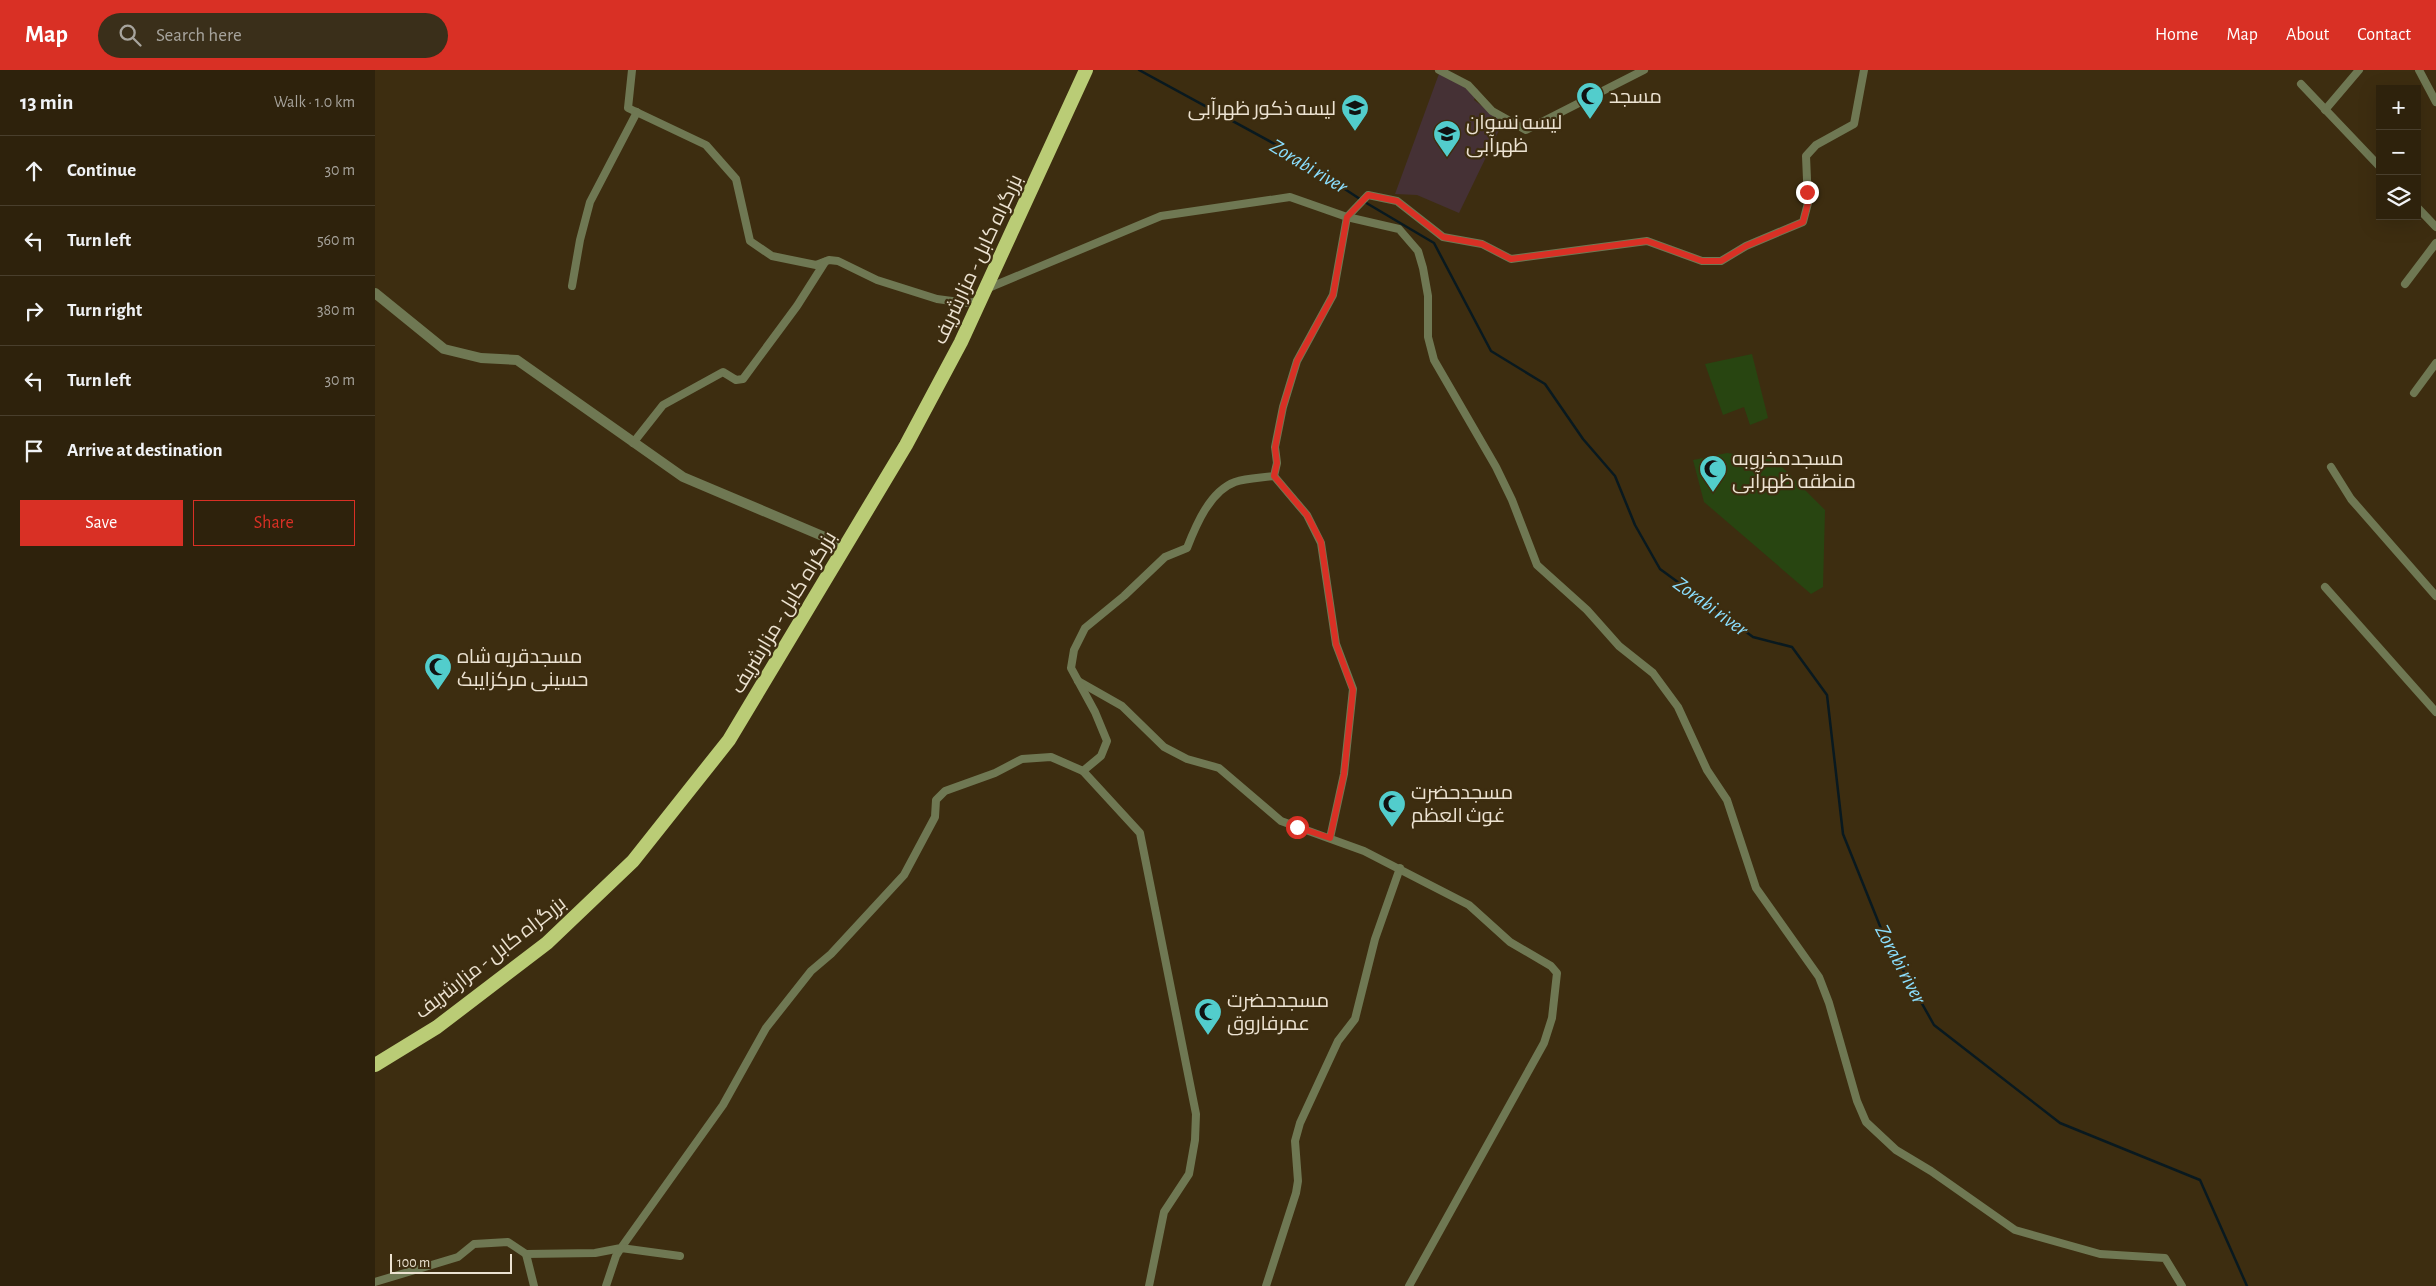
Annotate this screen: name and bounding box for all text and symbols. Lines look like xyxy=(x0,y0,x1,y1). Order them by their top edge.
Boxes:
search box xyxy=(98,13,448,58)
icon: search xyxy=(116,21,144,49)
text: Map xyxy=(25,23,68,47)
text: Search here xyxy=(156,26,242,45)
text: Home xyxy=(2155,26,2198,44)
text: Map xyxy=(2226,26,2258,44)
text: About xyxy=(2286,26,2329,44)
text: Contact xyxy=(2357,26,2411,44)
mosque icon: مسجد xyxy=(1575,81,1605,120)
map controls xyxy=(2376,85,2421,220)
button: + xyxy=(2376,85,2421,130)
place label: مسجد xyxy=(1609,87,1662,107)
text: 13 min xyxy=(20,92,73,113)
school or university icon: لیسه ذکور ظهرآبی xyxy=(1340,93,1370,132)
text: Walk · 1.0 km xyxy=(274,94,355,110)
place label: لیسه ذکور ظهرآبی xyxy=(1188,97,1336,121)
place label: لیسه نسوان ظهرآبی xyxy=(1466,113,1562,158)
school or university icon: لیسه نسوان ظهرآبی xyxy=(1432,119,1462,158)
button: − xyxy=(2376,130,2421,175)
water label: Zorabi river xyxy=(1266,135,1352,198)
icon: ahead xyxy=(20,157,48,185)
text: Continue xyxy=(67,161,136,180)
text: 30 m xyxy=(325,162,355,178)
street label: بزرگراه کابل - مزارشریف xyxy=(930,171,1028,348)
button: layers xyxy=(2376,175,2421,220)
route end xyxy=(1796,181,1819,204)
icon: left xyxy=(20,227,48,255)
text: Turn left xyxy=(67,231,131,250)
text: 560 m xyxy=(317,232,355,248)
icon: right xyxy=(20,297,48,325)
text: Turn right xyxy=(67,301,142,320)
text: 380 m xyxy=(317,302,355,318)
icon: left xyxy=(20,367,48,395)
text: Turn left xyxy=(67,371,131,390)
text: 30 m xyxy=(325,372,355,388)
icon: arrive xyxy=(20,437,48,465)
text: Arrive at destination xyxy=(67,441,223,460)
place label: مسجدمخروبه منطقه ظهرآبی xyxy=(1732,449,1856,494)
mosque icon: مسجدمخروبه منطقه ظهرآبی xyxy=(1698,454,1728,493)
button: Save xyxy=(20,500,183,546)
button: Share xyxy=(193,500,355,546)
street label: بزرگراه کابل - مزارشریف xyxy=(728,528,842,698)
water label: Zorabi river xyxy=(1670,573,1753,641)
place label: مسجدقریه شاه حسینی مرکزایبک xyxy=(457,647,588,692)
mosque icon: مسجدقریه شاه حسینی مرکزایبک xyxy=(423,652,453,691)
place label: مسجدحضرت غوث العظم xyxy=(1411,783,1513,829)
mosque icon: مسجدحضرت غوث العظم xyxy=(1377,789,1407,828)
route start xyxy=(1286,816,1309,839)
street label: بزرگراه کابل - مزارشریف xyxy=(412,893,571,1024)
water label: Zorabi river xyxy=(1871,921,1931,1008)
place label: مسجدحضرت عمرفاروق xyxy=(1227,991,1329,1036)
mosque icon: مسجدحضرت عمرفاروق xyxy=(1193,997,1223,1036)
scale bar xyxy=(390,1251,513,1274)
text: 100 m xyxy=(397,1256,430,1270)

